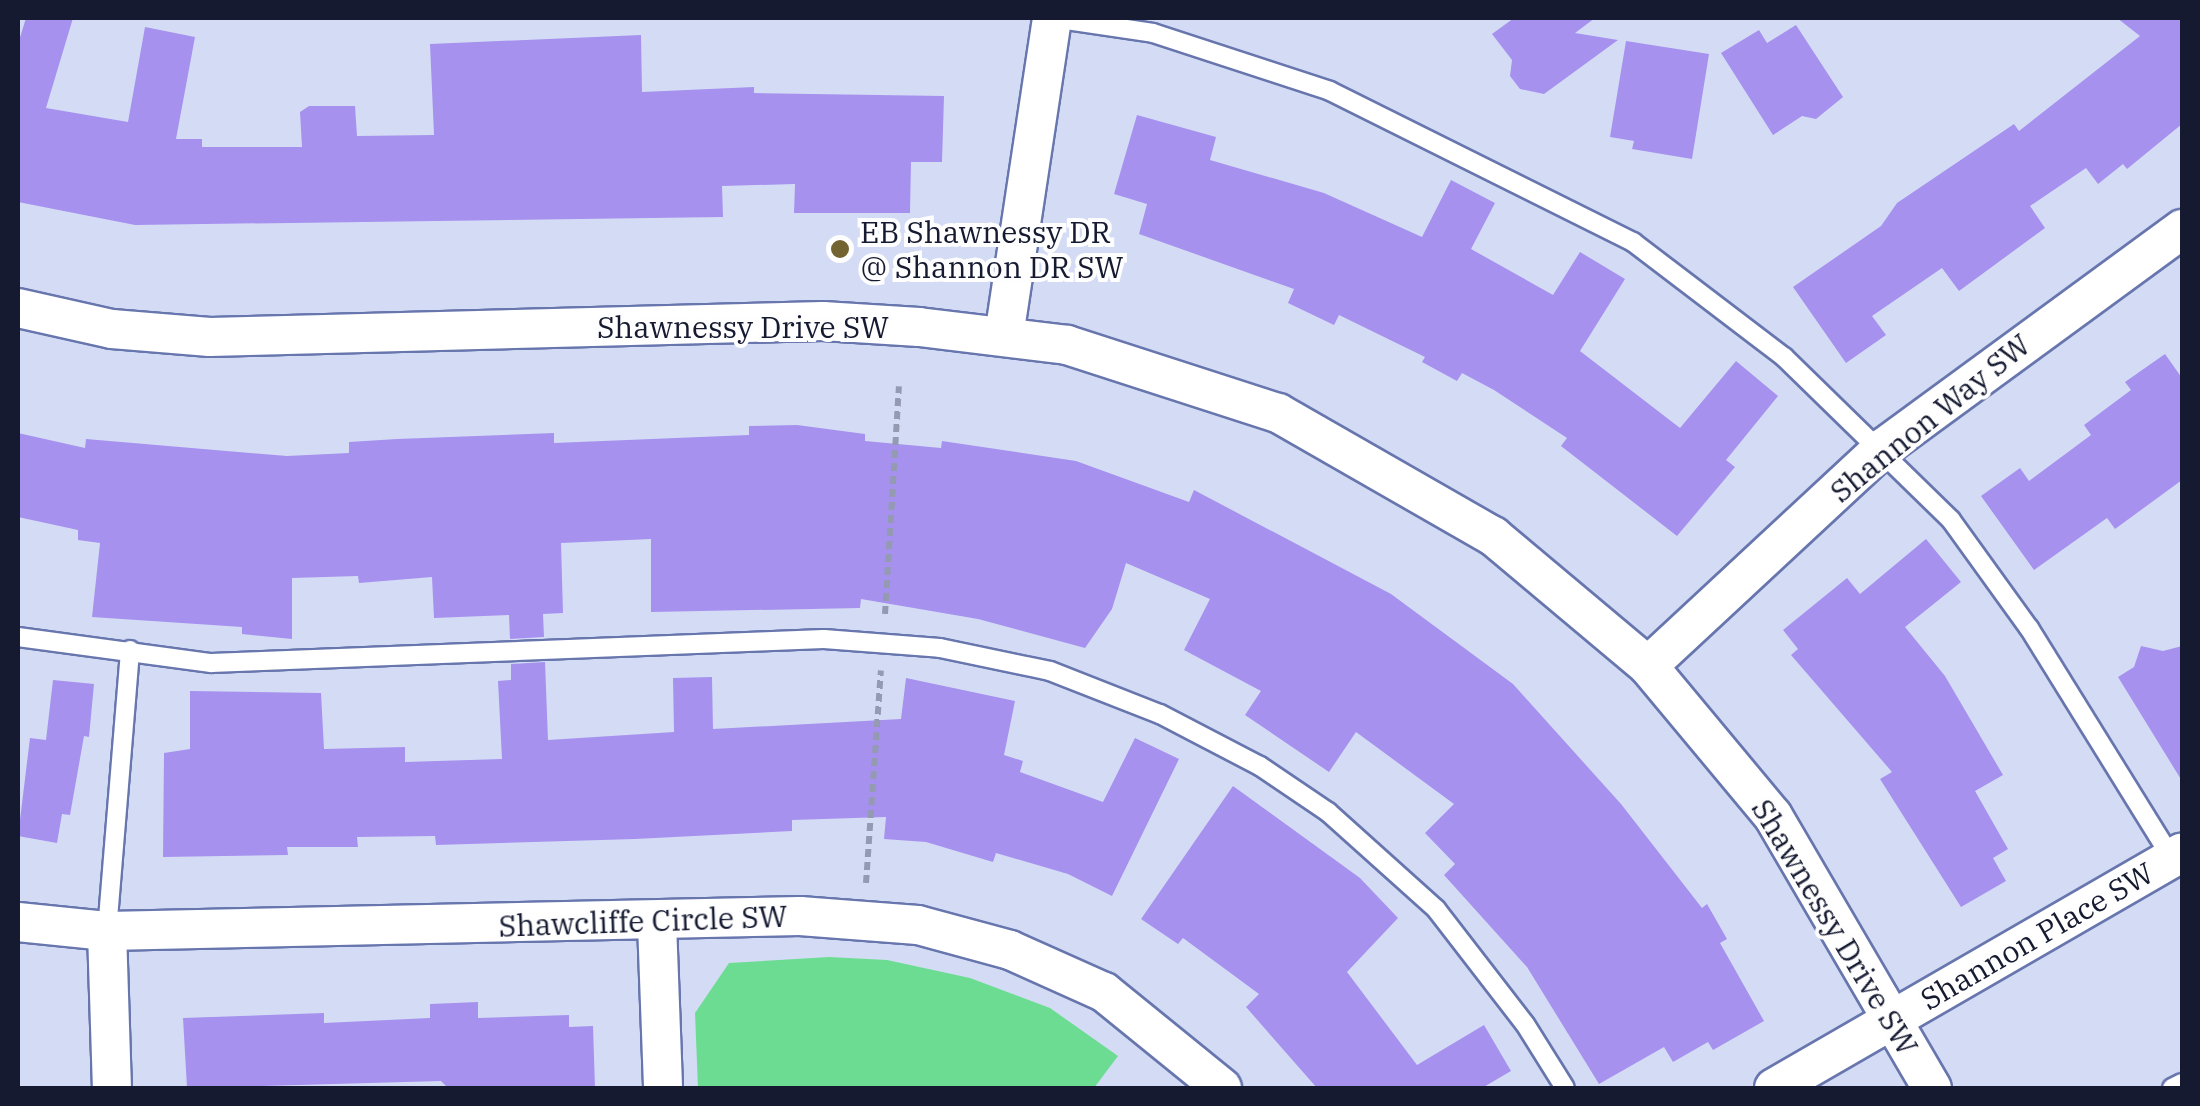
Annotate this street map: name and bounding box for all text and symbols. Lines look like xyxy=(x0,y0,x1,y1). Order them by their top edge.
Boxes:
place label: EB Shawnessy DR @ Shannon DR SW xyxy=(860,214,1123,284)
marker: EB Shawnessy DR @ Shannon DR SW xyxy=(829,238,851,260)
street label: Shawnessy Drive SW xyxy=(597,309,889,345)
street label: Shannon Way SW xyxy=(1823,326,2037,510)
street label: Shawnessy Drive SW xyxy=(1744,793,1926,1061)
street label: Shannon Place SW xyxy=(1914,855,2160,1017)
street label: Shawcliffe Circle SW xyxy=(498,898,788,944)

